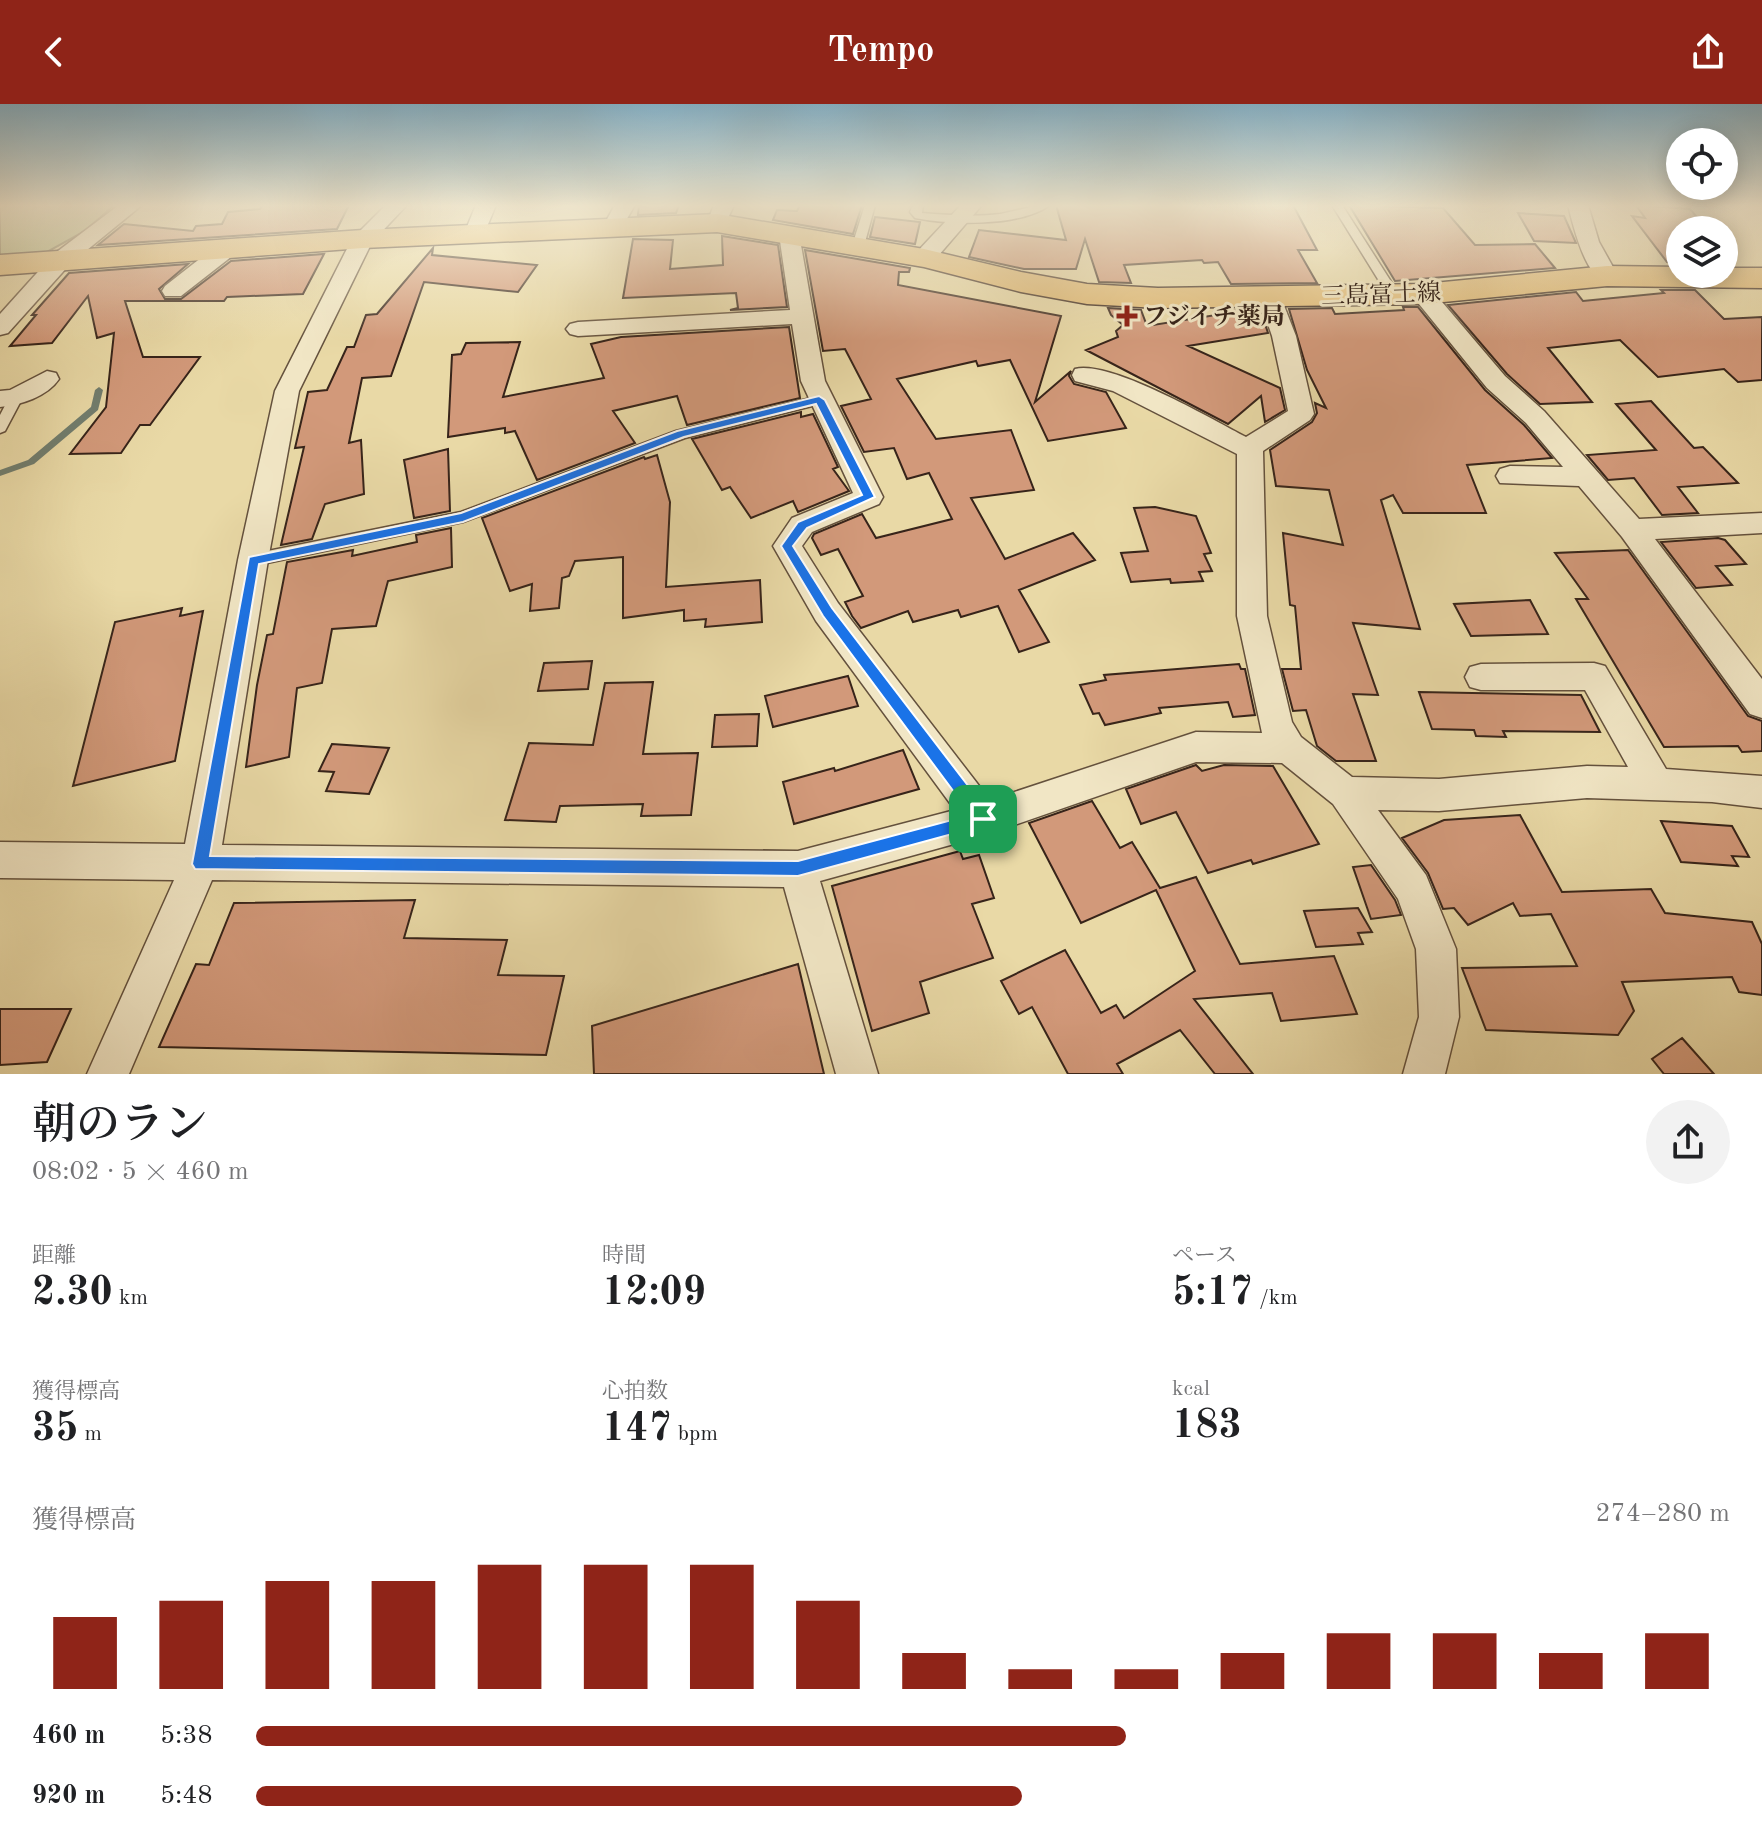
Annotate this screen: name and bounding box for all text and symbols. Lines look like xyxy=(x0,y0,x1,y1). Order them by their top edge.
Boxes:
icon: back xyxy=(32,30,76,74)
icon: share xyxy=(1686,30,1730,74)
text: Tempo xyxy=(828,34,935,70)
map controls xyxy=(1666,128,1738,288)
button: locate xyxy=(1666,128,1738,200)
button: layers xyxy=(1666,216,1738,288)
street label: 三島富士線 xyxy=(1321,279,1441,310)
place label: フジイチ薬局 xyxy=(1143,303,1285,330)
marker: フジイチ薬局 xyxy=(1118,307,1136,325)
pin xyxy=(949,785,1017,853)
icon: arrive xyxy=(961,797,1005,841)
button: share xyxy=(1646,1100,1730,1184)
text: 朝のラン xyxy=(32,1104,208,1148)
text: 08:02 · 5 × 460 m xyxy=(32,1159,249,1185)
text: 距離 xyxy=(32,1245,76,1267)
text: 時間 xyxy=(602,1245,646,1267)
text: ペース xyxy=(1172,1245,1237,1267)
text: 2.30 xyxy=(32,1274,113,1314)
text: 12:09 xyxy=(602,1274,706,1314)
text: 5:17 xyxy=(1172,1274,1253,1314)
text: km xyxy=(113,1287,148,1309)
text: /km xyxy=(1253,1287,1298,1309)
text: kcal xyxy=(1172,1378,1210,1400)
text: 獲得標高 xyxy=(32,1381,120,1403)
text: 心拍数 xyxy=(602,1381,668,1403)
text: 183 xyxy=(1172,1407,1242,1447)
text: 35 xyxy=(32,1410,78,1450)
text: 147 xyxy=(602,1410,672,1450)
text: m xyxy=(78,1423,102,1445)
text: bpm xyxy=(672,1423,718,1445)
text: 274–280 m xyxy=(1595,1501,1730,1527)
text: 獲得標高 xyxy=(32,1508,136,1534)
text: 460 m xyxy=(32,1723,105,1749)
text: 5:38 xyxy=(160,1723,213,1749)
text: 920 m xyxy=(32,1783,105,1809)
text: 5:48 xyxy=(160,1783,213,1809)

